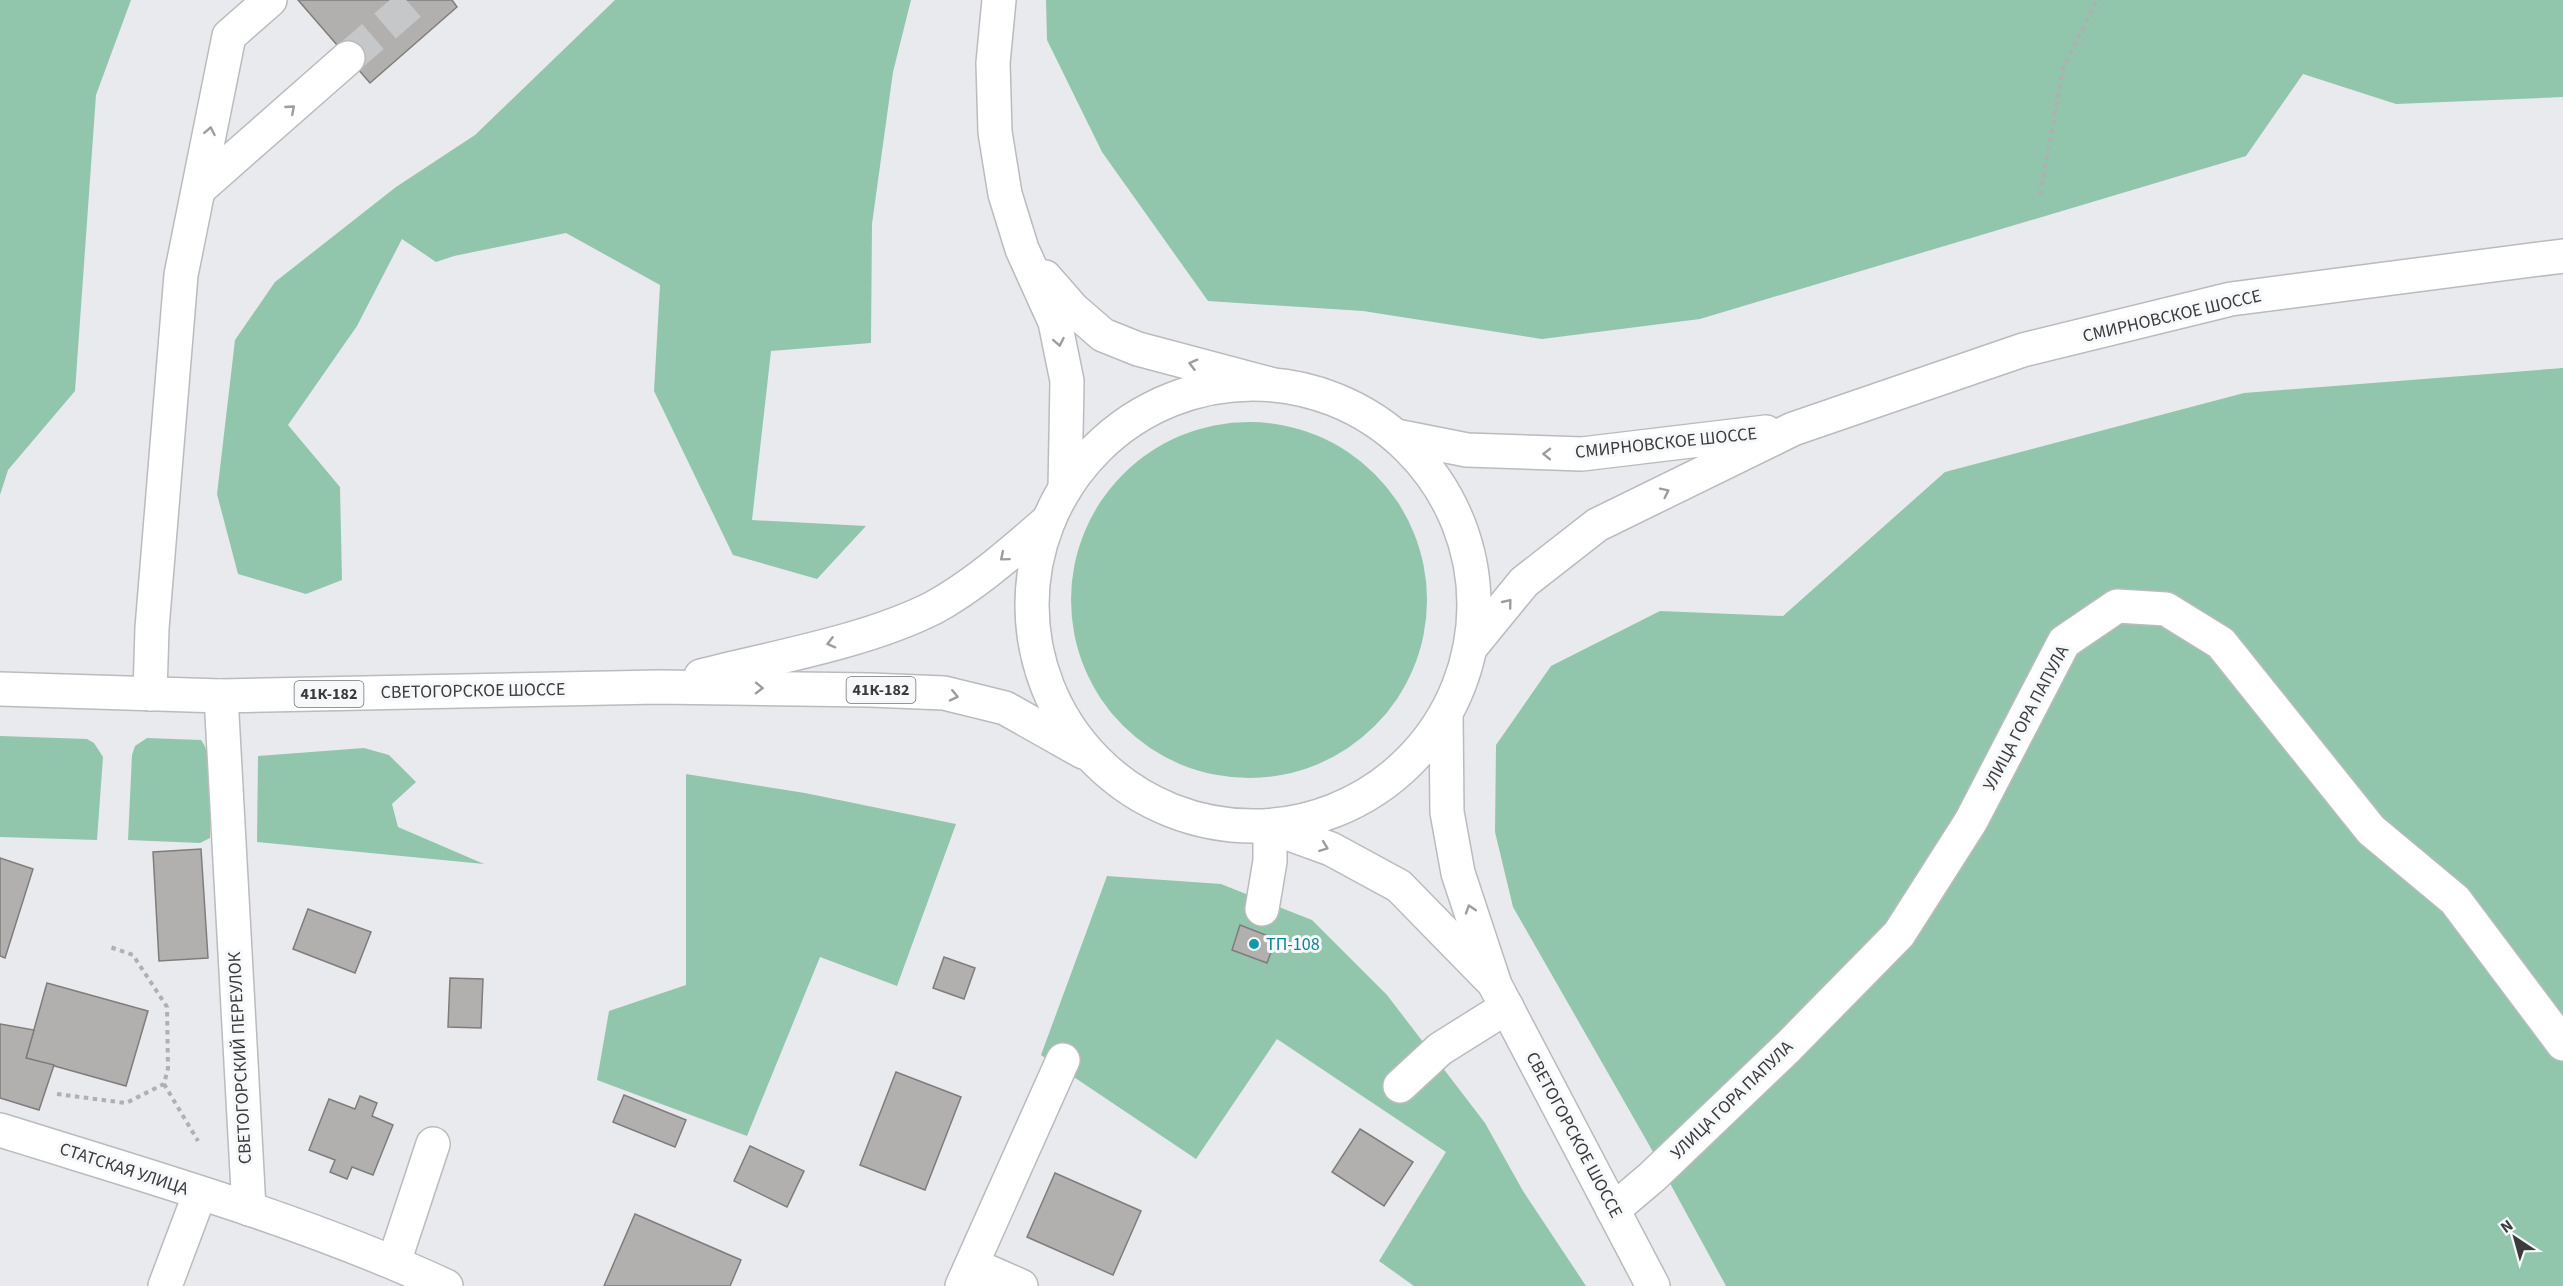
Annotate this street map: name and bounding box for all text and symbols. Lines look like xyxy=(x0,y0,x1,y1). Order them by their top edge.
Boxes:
one-way arrow xyxy=(284,105,295,116)
one-way arrow xyxy=(203,127,216,137)
street label: СМИРНОВСКОЕ ШОССЕ xyxy=(2080,283,2264,349)
one-way arrow xyxy=(1052,336,1065,346)
one-way arrow xyxy=(1188,358,1198,371)
street label: СМИРНОВСКОЕ ШОССЕ xyxy=(1574,421,1758,465)
one-way arrow xyxy=(1542,447,1551,460)
one-way arrow xyxy=(1659,487,1670,499)
one-way arrow xyxy=(1000,550,1011,561)
one-way arrow xyxy=(1500,598,1511,609)
one-way arrow xyxy=(827,635,837,648)
street label: УЛИЦА ГОРА ПАПУЛА xyxy=(1977,641,2075,795)
street label: СВЕТОГОРСКОЕ ШОССЕ xyxy=(380,677,566,705)
road number: 41К-182 xyxy=(846,677,916,703)
road number: 41К-182 xyxy=(294,681,364,707)
one-way arrow xyxy=(755,682,764,694)
one-way arrow xyxy=(949,688,959,701)
one-way arrow xyxy=(1318,840,1329,852)
one-way arrow xyxy=(1465,904,1477,915)
place label: ТП-108 xyxy=(1266,932,1320,957)
marker: ТП-108 xyxy=(1247,937,1261,951)
street label: СВЕТОГОРСКИЙ ПЕРЕУЛОК xyxy=(222,951,258,1165)
street label: УЛИЦА ГОРА ПАПУЛА xyxy=(1665,1035,1799,1165)
street label: СВЕТОГОРСКОЕ ШОССЕ xyxy=(1520,1048,1628,1222)
street label: СТАТСКАЯ УЛИЦА xyxy=(56,1136,192,1202)
north arrow xyxy=(2485,1208,2545,1268)
text: N xyxy=(2496,1215,2518,1239)

